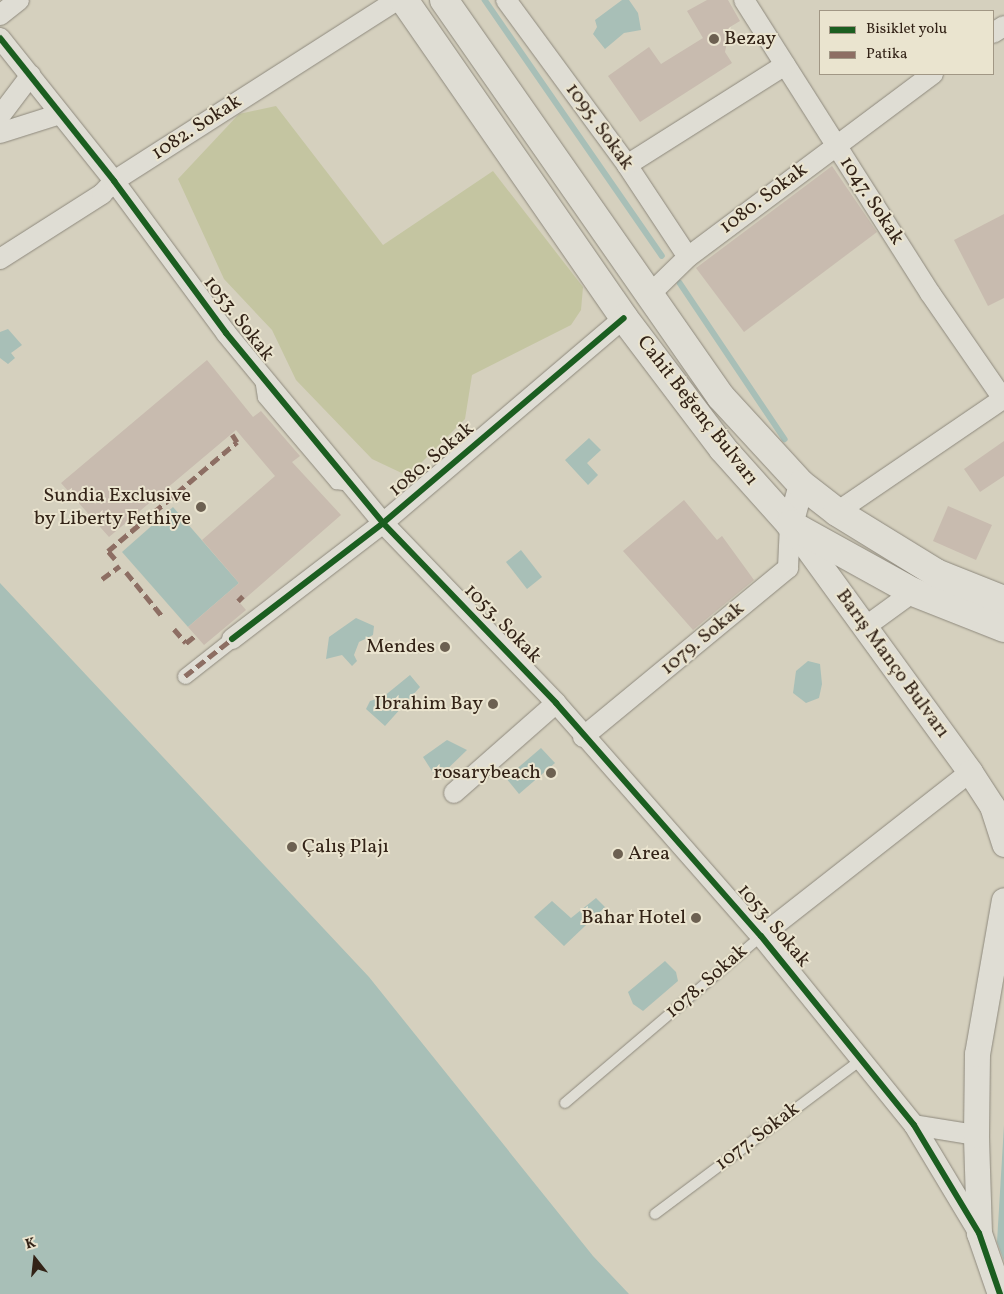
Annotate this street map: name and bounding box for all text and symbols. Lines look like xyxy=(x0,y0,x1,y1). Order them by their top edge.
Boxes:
legend xyxy=(819,10,994,75)
text: Bisiklet yolu xyxy=(866,19,947,40)
place label: Bezay xyxy=(724,27,776,51)
marker: Bezay xyxy=(708,33,720,45)
text: Patika xyxy=(866,44,907,65)
street label: 1095. Sokak xyxy=(559,79,639,175)
street label: 1082. Sokak xyxy=(147,90,247,166)
street label: 1047. Sokak xyxy=(833,152,909,250)
street label: 1080. Sokak xyxy=(715,158,813,240)
street label: 1053. Sokak xyxy=(197,272,279,366)
street label: Cahit Beğenç Bulvarı xyxy=(631,331,763,491)
street label: 1080. Sokak xyxy=(384,417,480,503)
place label: Sundia Exclusive by Liberty Fethiye xyxy=(33,484,191,531)
marker: Sundia Exclusive by Liberty Fethiye xyxy=(195,501,207,513)
street label: 1053. Sokak xyxy=(458,579,546,669)
street label: Barış Manço Bulvarı xyxy=(830,585,954,743)
street label: 1079. Sokak xyxy=(656,597,750,681)
place label: Mendes xyxy=(366,635,435,659)
marker: Mendes xyxy=(439,641,451,653)
place label: Ibrahim Bay xyxy=(374,692,483,716)
marker: Ibrahim Bay xyxy=(487,698,499,710)
place label: rosarybeach xyxy=(434,761,541,785)
marker: rosarybeach xyxy=(545,767,557,779)
place label: Çalış Plajı xyxy=(302,835,389,859)
marker: Çalış Plajı xyxy=(286,841,298,853)
place label: Area xyxy=(628,842,670,866)
marker: Area xyxy=(612,848,624,860)
street label: 1053. Sokak xyxy=(731,879,815,973)
place label: Bahar Hotel xyxy=(581,906,686,930)
marker: Bahar Hotel xyxy=(690,912,702,924)
street label: 1078. Sokak xyxy=(661,940,753,1024)
street label: 1077. Sokak xyxy=(711,1098,805,1176)
north arrow xyxy=(10,1234,60,1284)
text: K xyxy=(23,1234,38,1255)

